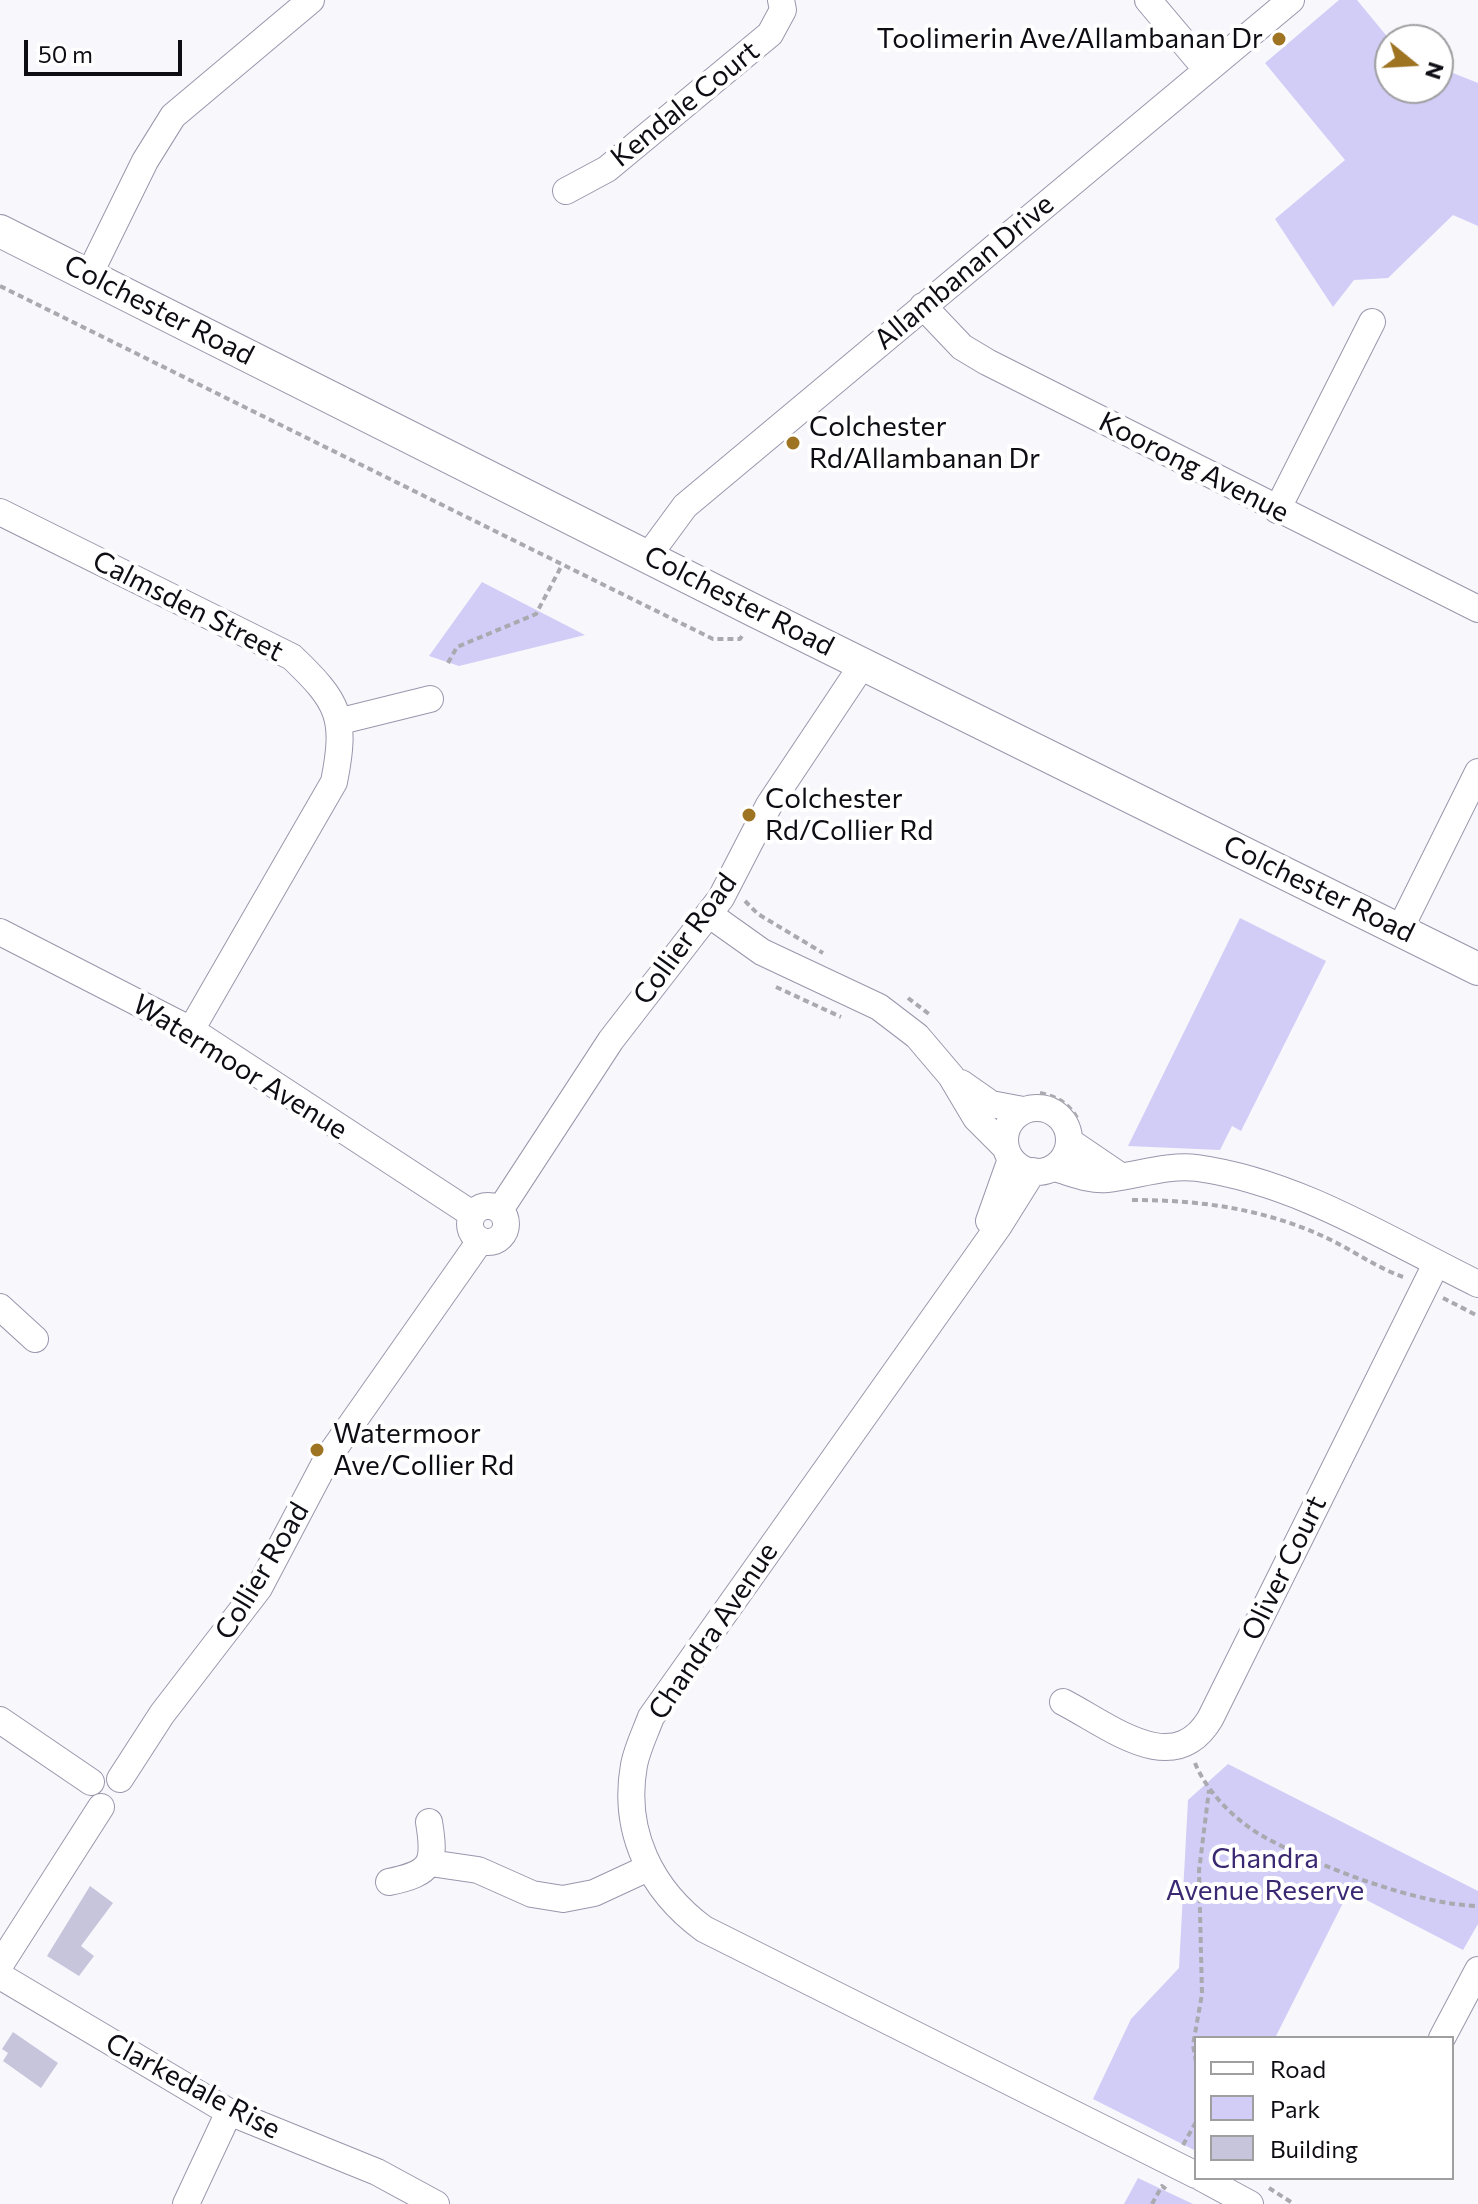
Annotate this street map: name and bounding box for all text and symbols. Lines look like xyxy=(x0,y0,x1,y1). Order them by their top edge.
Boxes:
place label: Toolimerin Ave/Allambanan Dr xyxy=(876,22,1263,56)
scale bar xyxy=(28,24,186,74)
north arrow xyxy=(1374,24,1454,104)
marker: Toolimerin Ave/Allambanan Dr xyxy=(1270,30,1288,48)
street label: Kendale Court xyxy=(604,34,766,174)
text: 50 m xyxy=(38,39,93,68)
text: N xyxy=(1420,59,1451,83)
street label: Allambanan Drive xyxy=(868,187,1060,357)
street label: Colchester Road xyxy=(59,248,259,372)
street label: Koorong Avenue xyxy=(1093,405,1295,529)
place label: Colchester Rd/Allambanan Dr xyxy=(809,410,1040,476)
marker: Colchester Rd/Allambanan Dr xyxy=(784,434,802,452)
street label: Colchester Road xyxy=(639,539,839,663)
street label: Calmsden Street xyxy=(87,543,289,669)
place label: Colchester Rd/Collier Rd xyxy=(765,782,933,848)
marker: Colchester Rd/Collier Rd xyxy=(740,806,758,824)
street label: Colchester Road xyxy=(1218,828,1420,950)
street label: Collier Road xyxy=(626,867,744,1011)
street label: Watermoor Avenue xyxy=(126,987,354,1147)
place label: Watermoor Ave/Collier Rd xyxy=(333,1417,514,1483)
marker: Watermoor Ave/Collier Rd xyxy=(308,1441,326,1459)
street label: Oliver Court xyxy=(1235,1490,1333,1646)
street label: Collier Road xyxy=(208,1496,316,1646)
street label: Chandra Avenue xyxy=(641,1536,785,1726)
park label: Chandra Avenue Reserve xyxy=(1166,1842,1364,1908)
street label: Clarkedale Rise xyxy=(100,2026,286,2146)
legend xyxy=(1194,2036,1454,2180)
text: Road xyxy=(1270,2054,1326,2083)
text: Park xyxy=(1270,2094,1320,2123)
text: Building xyxy=(1270,2134,1358,2163)

